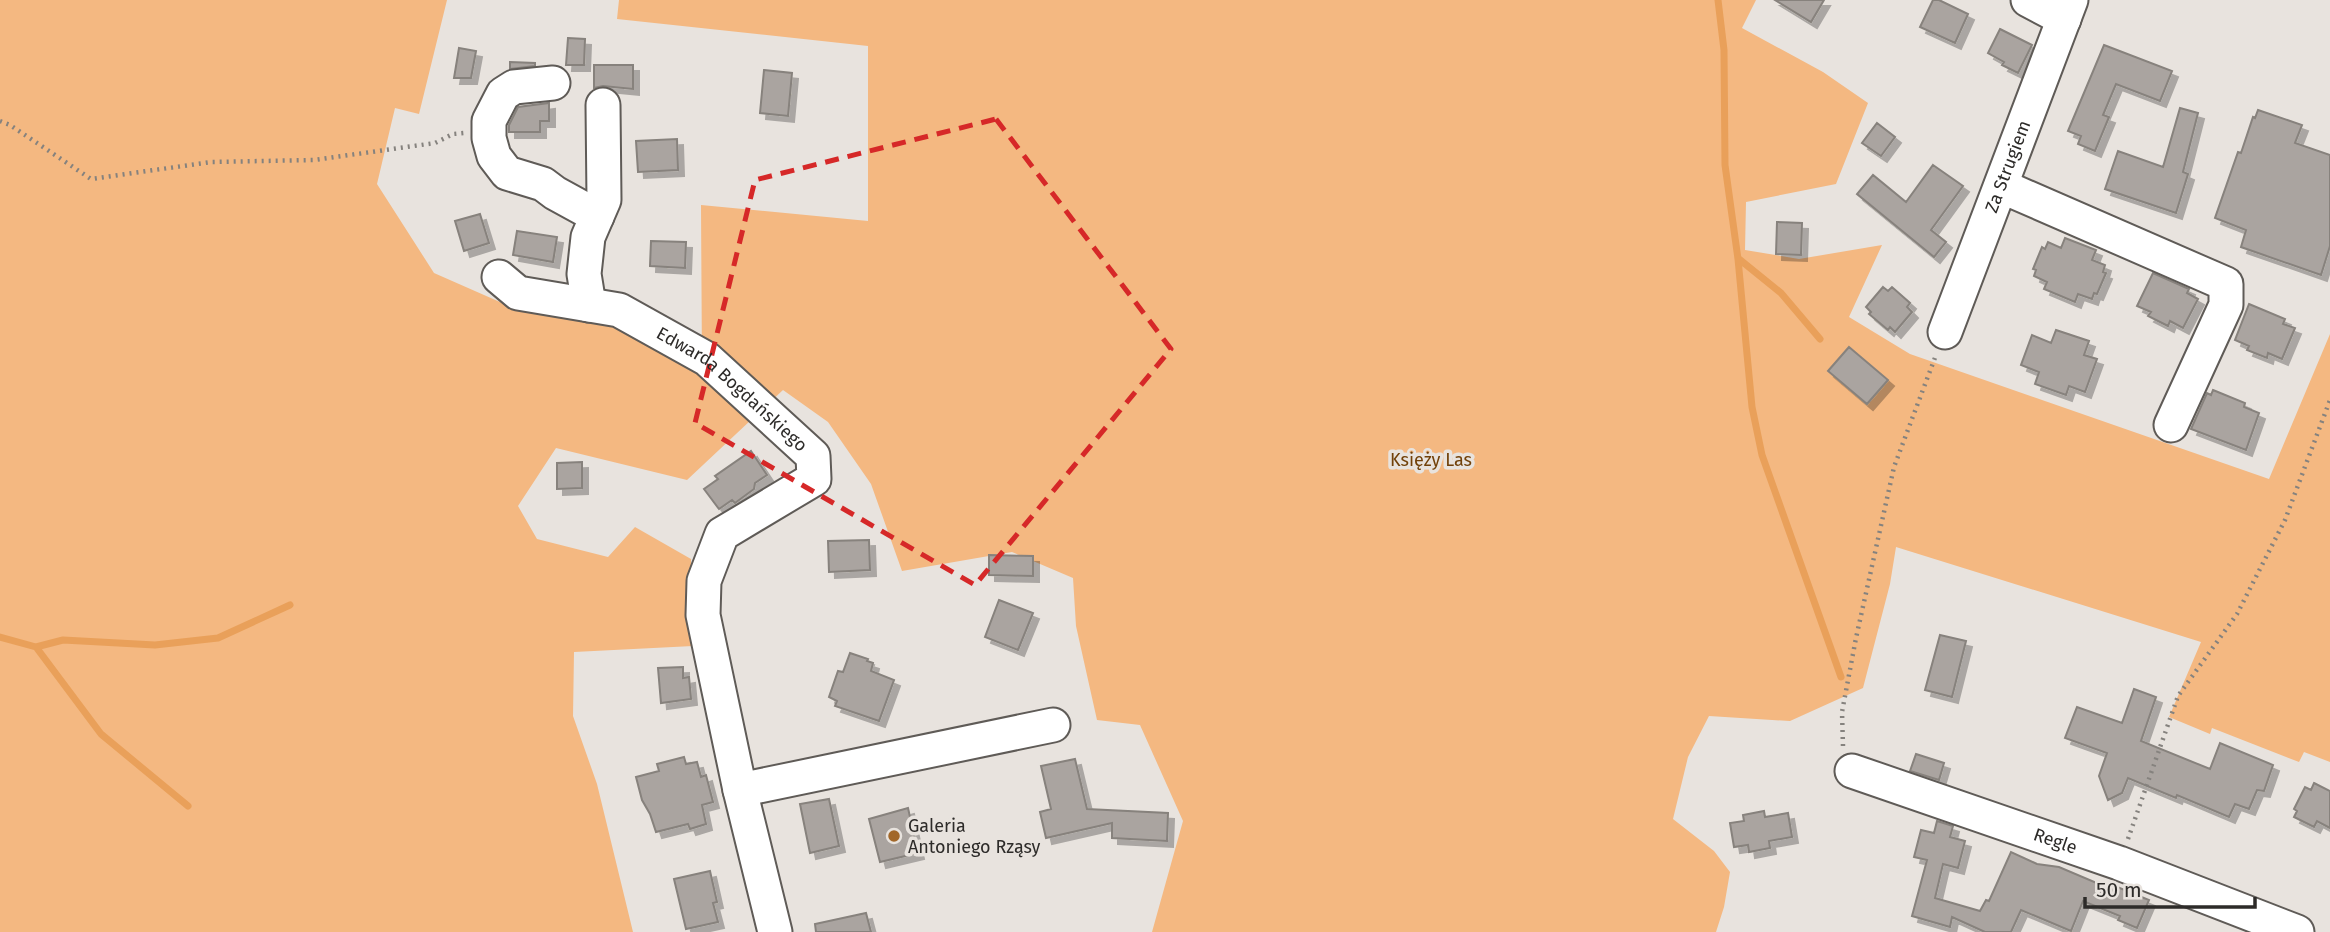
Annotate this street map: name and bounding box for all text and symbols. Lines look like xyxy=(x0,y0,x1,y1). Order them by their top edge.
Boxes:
street label: Za Strugiem xyxy=(1980,117,2035,216)
street label: Edwarda Bogdańskiego xyxy=(653,322,812,456)
park label: Księży Las xyxy=(1390,449,1472,471)
place label: Galeria Antoniego Rząsy xyxy=(908,815,1041,858)
street label: Regle xyxy=(2031,823,2080,859)
marker: Galeria Antoniego Rząsy xyxy=(886,828,902,844)
scale bar xyxy=(2085,866,2255,910)
text: 50 m xyxy=(2096,877,2142,903)

